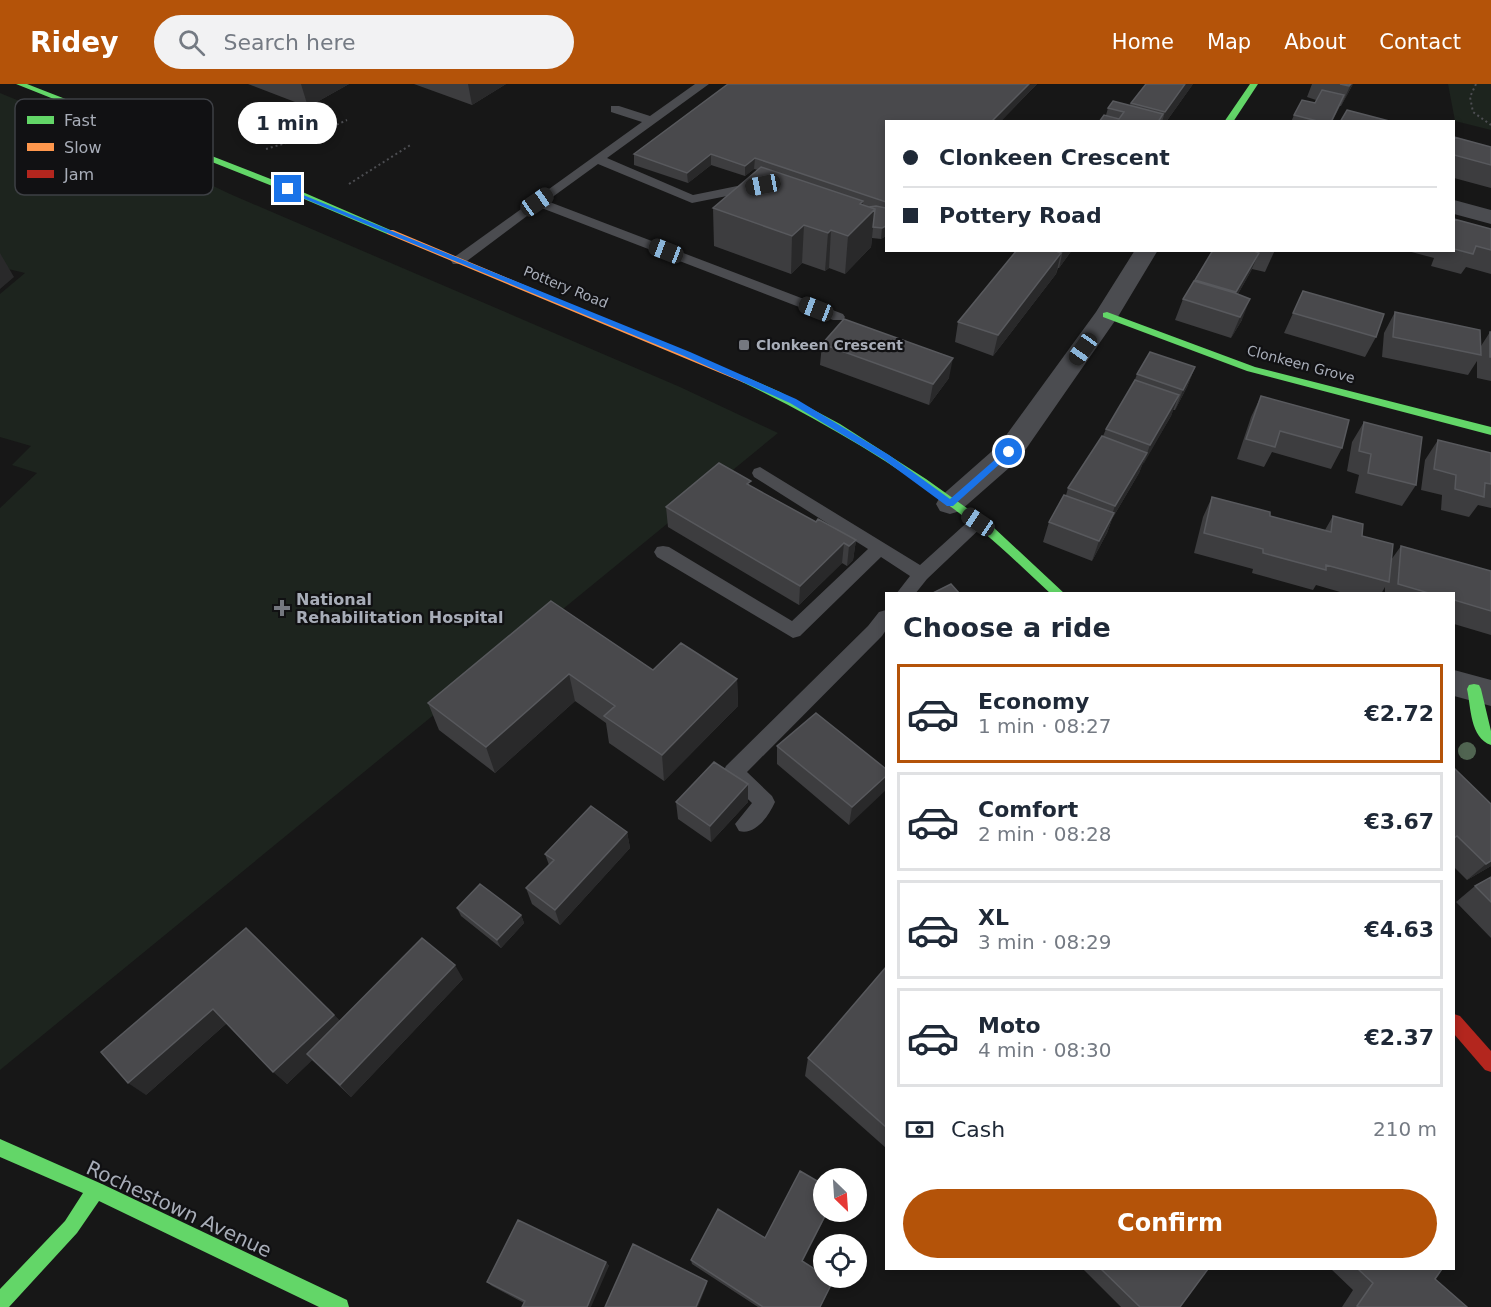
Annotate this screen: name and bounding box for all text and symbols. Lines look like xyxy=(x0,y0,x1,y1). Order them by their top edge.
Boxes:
search box xyxy=(154,15,574,69)
text: Ridey xyxy=(30,26,118,59)
icon: search xyxy=(175,26,208,59)
text: Search here xyxy=(223,30,356,55)
text: Home xyxy=(1112,30,1174,54)
text: Map xyxy=(1207,30,1251,54)
text: About xyxy=(1284,30,1346,54)
text: Contact xyxy=(1379,30,1461,54)
legend xyxy=(15,99,213,195)
callout: 1 min xyxy=(238,102,338,144)
text: Fast xyxy=(64,111,96,130)
text: 1 min xyxy=(256,111,319,135)
text: Slow xyxy=(64,138,101,157)
text: Clonkeen Crescent xyxy=(939,145,1170,170)
text: Jam xyxy=(63,165,94,184)
car xyxy=(744,173,782,197)
route end xyxy=(274,175,301,202)
car xyxy=(517,184,557,220)
text: Pottery Road xyxy=(939,203,1102,228)
car xyxy=(646,236,686,266)
street label: Pottery Road xyxy=(521,263,611,311)
car xyxy=(796,294,836,324)
car xyxy=(1065,329,1101,369)
place label: Clonkeen Crescent xyxy=(756,337,903,353)
marker: Clonkeen Crescent xyxy=(737,338,751,352)
street label: Clonkeen Grove xyxy=(1245,342,1357,386)
route start xyxy=(995,438,1022,465)
car xyxy=(958,504,998,540)
place label: National Rehabilitation Hospital xyxy=(296,590,504,627)
marker: National Rehabilitation Hospital xyxy=(273,599,291,617)
text: Choose a ride xyxy=(903,612,1111,643)
icon: car xyxy=(906,687,960,741)
text: Economy xyxy=(978,689,1089,714)
text: €2.72 xyxy=(1364,701,1434,726)
text: 1 min · 08:27 xyxy=(978,714,1112,738)
icon: car xyxy=(906,795,960,849)
text: Comfort xyxy=(978,797,1078,822)
text: €3.67 xyxy=(1364,809,1434,834)
text: 2 min · 08:28 xyxy=(978,822,1112,846)
icon: car xyxy=(906,903,960,957)
text: XL xyxy=(978,905,1009,930)
text: €4.63 xyxy=(1364,917,1434,942)
text: 3 min · 08:29 xyxy=(978,930,1112,954)
icon: car xyxy=(906,1011,960,1065)
text: Moto xyxy=(978,1013,1041,1038)
text: €2.37 xyxy=(1364,1025,1434,1050)
text: 4 min · 08:30 xyxy=(978,1038,1112,1062)
icon: cash xyxy=(903,1113,936,1146)
text: Cash xyxy=(951,1117,1005,1142)
text: 210 m xyxy=(1373,1117,1437,1141)
street label: Rochestown Avenue xyxy=(83,1156,275,1262)
north arrow xyxy=(813,1168,867,1222)
map controls xyxy=(813,1168,867,1288)
button: Confirm xyxy=(903,1189,1437,1258)
button: locate xyxy=(813,1234,867,1288)

